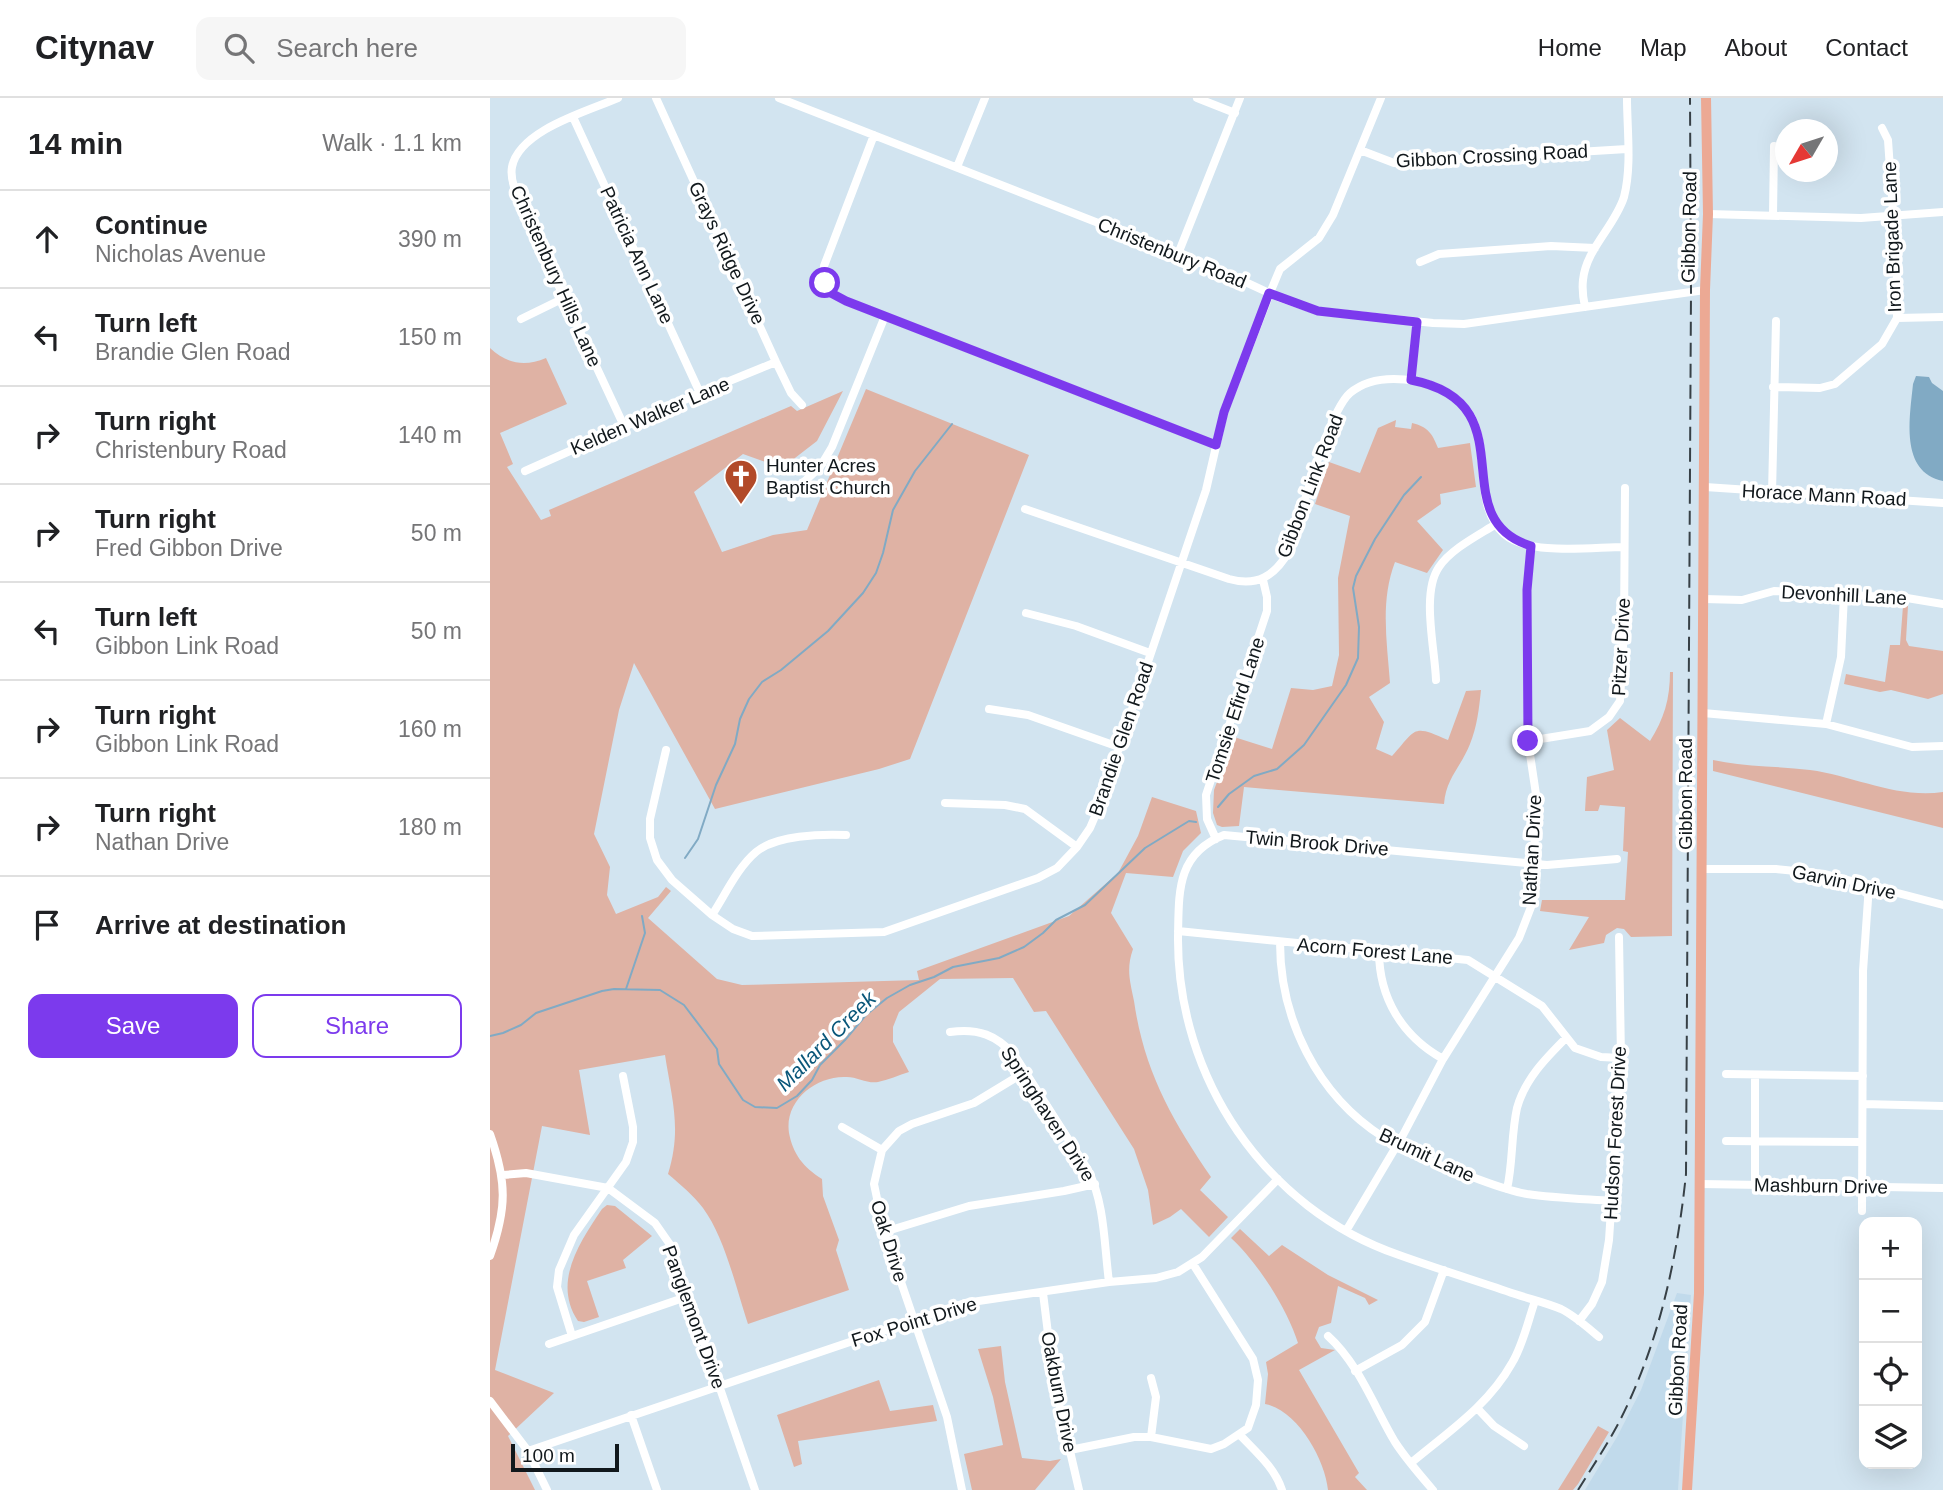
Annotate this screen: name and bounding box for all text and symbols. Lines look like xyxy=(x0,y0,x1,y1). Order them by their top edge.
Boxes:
search box xyxy=(196,17,686,80)
text: Citynav xyxy=(35,29,154,66)
icon: search xyxy=(220,29,258,67)
text: Search here xyxy=(276,33,418,63)
text: Home xyxy=(1538,34,1602,61)
text: Map xyxy=(1640,34,1687,61)
text: About xyxy=(1725,34,1787,61)
text: Contact xyxy=(1825,34,1908,61)
north arrow xyxy=(1775,119,1838,182)
text: 14 min xyxy=(28,127,123,160)
text: Walk · 1.1 km xyxy=(322,130,462,156)
street label: Gibbon Crossing Road xyxy=(1395,140,1589,172)
street label: Iron Brigade Lane xyxy=(1879,161,1905,313)
street label: Gibbon Road xyxy=(1678,171,1700,283)
street label: Grays Ridge Drive xyxy=(685,178,769,328)
street label: Christenbury Hills Lane xyxy=(506,182,606,370)
street label: Patricia Ann Lane xyxy=(596,183,678,327)
text: Continue xyxy=(95,210,208,240)
street label: Christenbury Road xyxy=(1095,214,1249,292)
icon: ahead xyxy=(28,220,66,258)
text: 390 m xyxy=(398,226,462,252)
text: Nicholas Avenue xyxy=(95,241,266,267)
route start xyxy=(809,267,840,298)
text: Turn left xyxy=(95,308,197,338)
icon: left xyxy=(28,318,66,356)
text: 150 m xyxy=(398,324,462,350)
text: Brandie Glen Road xyxy=(95,339,291,365)
street label: Kelden Walker Lane xyxy=(567,373,733,459)
text: Turn right xyxy=(95,406,216,436)
street label: Gibbon Link Road xyxy=(1273,411,1347,561)
icon: right xyxy=(28,416,66,454)
text: 140 m xyxy=(398,422,462,448)
text: Christenbury Road xyxy=(95,437,287,463)
place label: Hunter Acres Baptist Church xyxy=(766,455,891,498)
church icon: Hunter Acres Baptist Church xyxy=(722,457,760,506)
street label: Horace Mann Road xyxy=(1741,480,1907,510)
text: Turn right xyxy=(95,504,216,534)
icon: right xyxy=(28,514,66,552)
text: 50 m xyxy=(411,520,462,546)
text: Fred Gibbon Drive xyxy=(95,535,283,561)
street label: Devonhill Lane xyxy=(1781,581,1907,609)
street label: Pitzer Drive xyxy=(1608,597,1634,697)
text: Turn left xyxy=(95,602,197,632)
icon: left xyxy=(28,612,66,650)
text: 50 m xyxy=(411,618,462,644)
text: Gibbon Link Road xyxy=(95,633,279,659)
street label: Tomsie Efird Lane xyxy=(1202,634,1268,786)
street label: Brandie Glen Road xyxy=(1085,659,1157,819)
text: Turn right xyxy=(95,700,216,730)
icon: right xyxy=(28,710,66,748)
text: 160 m xyxy=(398,716,462,742)
route end xyxy=(1512,725,1543,756)
text: Gibbon Link Road xyxy=(95,731,279,757)
street label: Gibbon Road xyxy=(1675,738,1696,850)
street label: Nathan Drive xyxy=(1519,794,1545,906)
text: Turn right xyxy=(95,798,216,828)
icon: right xyxy=(28,808,66,846)
text: 180 m xyxy=(398,814,462,840)
street label: Twin Brook Drive xyxy=(1245,826,1389,860)
text: Nathan Drive xyxy=(95,829,229,855)
street label: Garvin Drive xyxy=(1790,861,1898,903)
icon: arrive xyxy=(28,906,66,944)
text: Arrive at destination xyxy=(95,910,346,940)
street label: Acorn Forest Lane xyxy=(1296,934,1454,968)
water label: Mallard Creek xyxy=(772,986,881,1095)
button: Save xyxy=(28,994,238,1058)
button: Share xyxy=(252,994,462,1058)
street label: Springhaven Drive xyxy=(997,1043,1099,1185)
street label: Hudson Forest Drive xyxy=(1600,1045,1630,1221)
street label: Brumit Lane xyxy=(1376,1124,1478,1186)
street label: Mashburn Drive xyxy=(1754,1174,1888,1198)
street label: Oak Drive xyxy=(867,1198,911,1284)
map controls xyxy=(1859,1217,1922,1469)
button: + xyxy=(1859,1217,1922,1280)
street label: Panglemont Drive xyxy=(658,1242,730,1392)
button: − xyxy=(1859,1280,1922,1343)
street label: Fox Point Drive xyxy=(849,1293,979,1351)
street label: Gibbon Road xyxy=(1665,1304,1691,1416)
street label: Oakburn Drive xyxy=(1037,1330,1081,1454)
button: locate xyxy=(1859,1343,1922,1406)
button: layers xyxy=(1859,1406,1922,1469)
scale bar xyxy=(511,1441,620,1473)
text: 100 m xyxy=(522,1445,575,1466)

